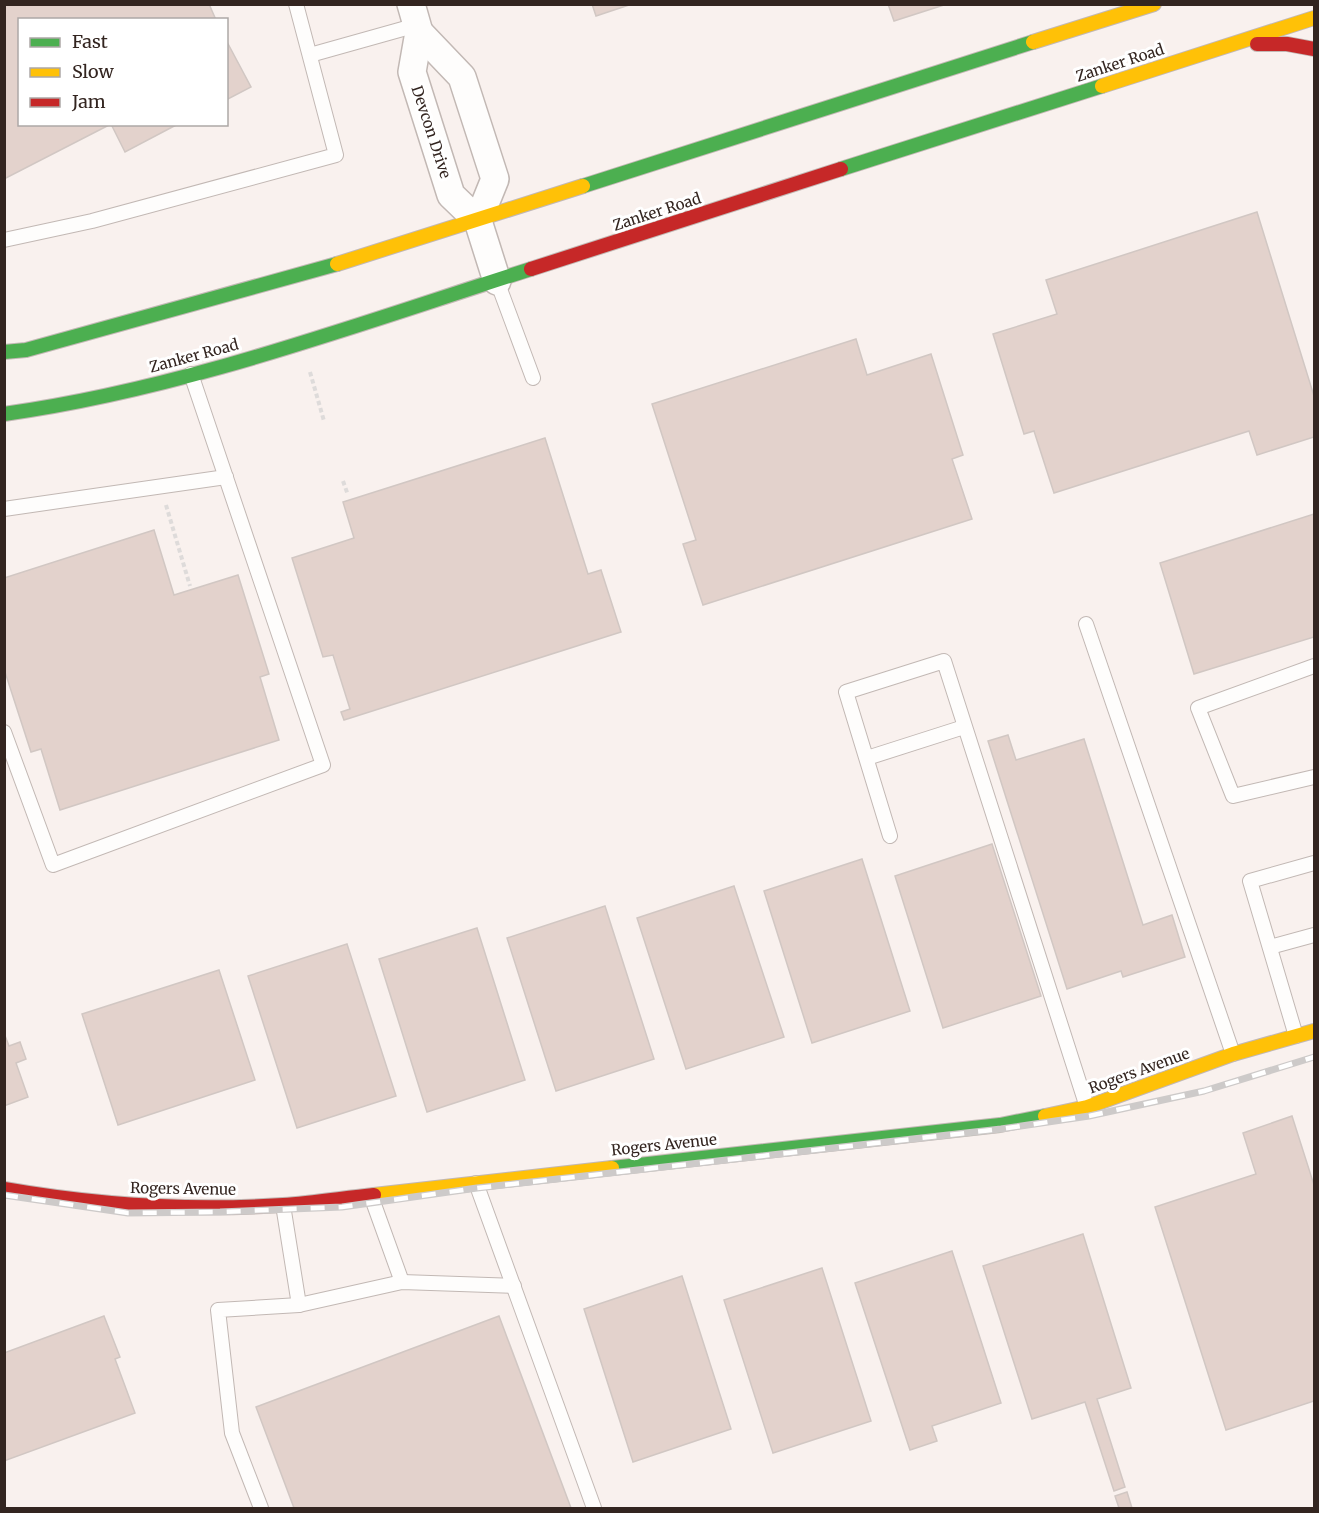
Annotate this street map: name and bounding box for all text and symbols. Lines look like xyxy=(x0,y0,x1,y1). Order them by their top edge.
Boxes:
legend xyxy=(18,18,228,126)
text: Fast xyxy=(72,30,108,53)
street label: Zanker Road xyxy=(1073,39,1166,86)
text: Slow xyxy=(72,60,115,83)
street label: Devcon Drive xyxy=(408,83,455,181)
text: Jam xyxy=(71,90,106,113)
street label: Zanker Road xyxy=(610,188,703,235)
street label: Zanker Road xyxy=(147,334,241,377)
street label: Rogers Avenue xyxy=(1086,1043,1192,1098)
street label: Rogers Avenue xyxy=(610,1129,718,1159)
street label: Rogers Avenue xyxy=(130,1178,236,1199)

